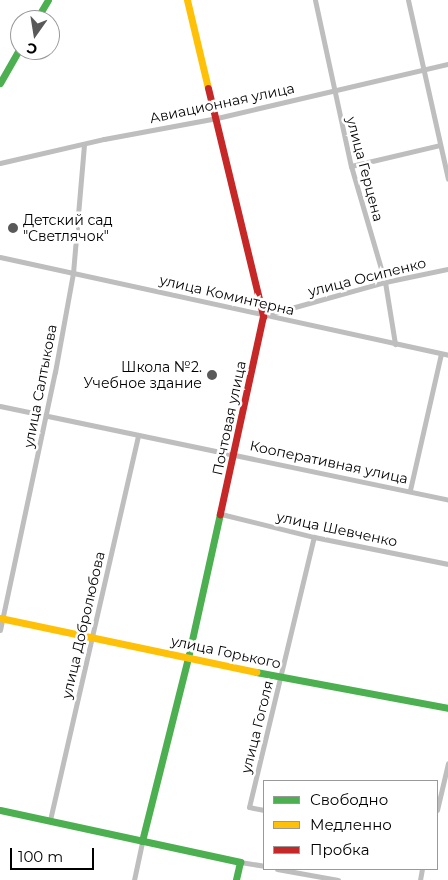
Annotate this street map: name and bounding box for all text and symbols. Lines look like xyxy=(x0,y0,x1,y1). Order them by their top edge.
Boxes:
north arrow xyxy=(10,10,60,60)
text: С xyxy=(25,39,39,59)
street label: Авиационная улица xyxy=(148,79,296,127)
street label: улица Герцена xyxy=(343,115,387,223)
place label: Детский сад "Светлячок" xyxy=(23,212,113,244)
marker: Детский сад "Светлячок" xyxy=(7,222,19,234)
street label: улица Осипенко xyxy=(306,254,428,300)
street label: улица Коминтерна xyxy=(158,271,296,319)
street label: улица Салтыкова xyxy=(20,323,60,449)
place label: Школа №2. Учебное здание xyxy=(83,359,202,392)
street label: Почтовая улица xyxy=(209,359,249,477)
marker: Школа №2. Учебное здание xyxy=(206,369,218,381)
street label: Кооперативная улица xyxy=(248,437,410,487)
street label: улица Шевченко xyxy=(275,508,399,550)
street label: улица Добролюбова xyxy=(58,550,108,700)
street label: улица Горького xyxy=(169,632,283,672)
street label: улица Гоголя xyxy=(237,679,277,775)
legend xyxy=(263,780,438,870)
text: Свободно xyxy=(310,790,388,809)
text: Медленно xyxy=(310,815,392,834)
scale bar xyxy=(12,838,96,870)
text: Пробка xyxy=(310,840,369,859)
text: 100 m xyxy=(18,847,63,866)

